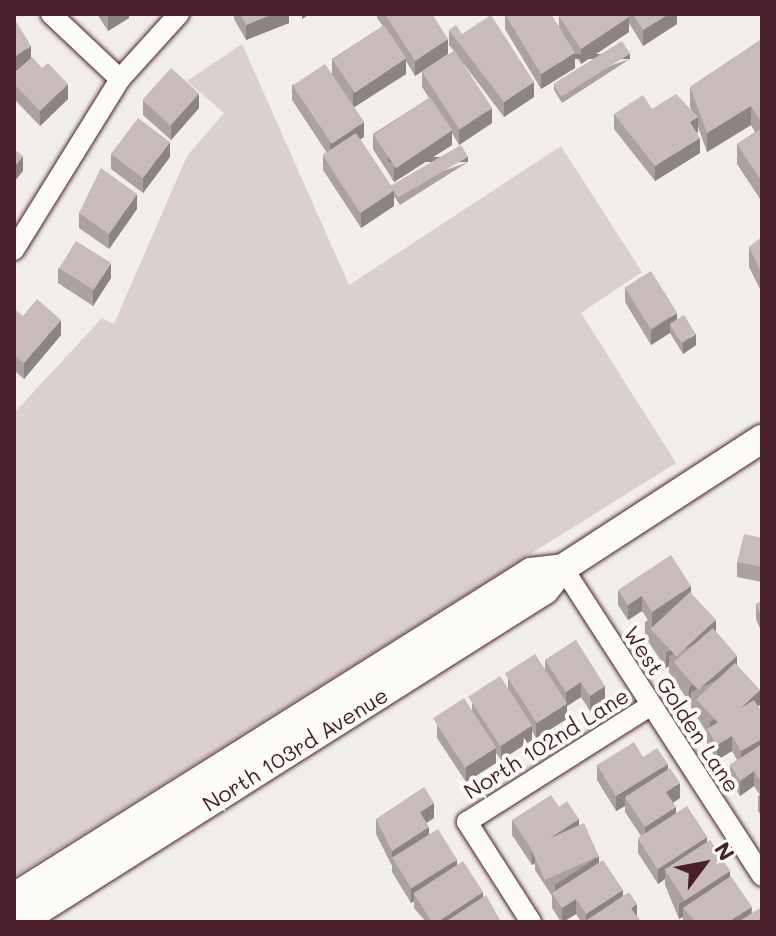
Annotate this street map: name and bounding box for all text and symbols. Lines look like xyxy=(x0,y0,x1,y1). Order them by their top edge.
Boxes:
street label: West Golden Lane xyxy=(618,621,746,797)
street label: North 103rd Avenue xyxy=(197,681,393,817)
street label: North 102nd Lane xyxy=(459,682,633,804)
north arrow xyxy=(664,824,744,904)
text: N xyxy=(708,836,741,866)

